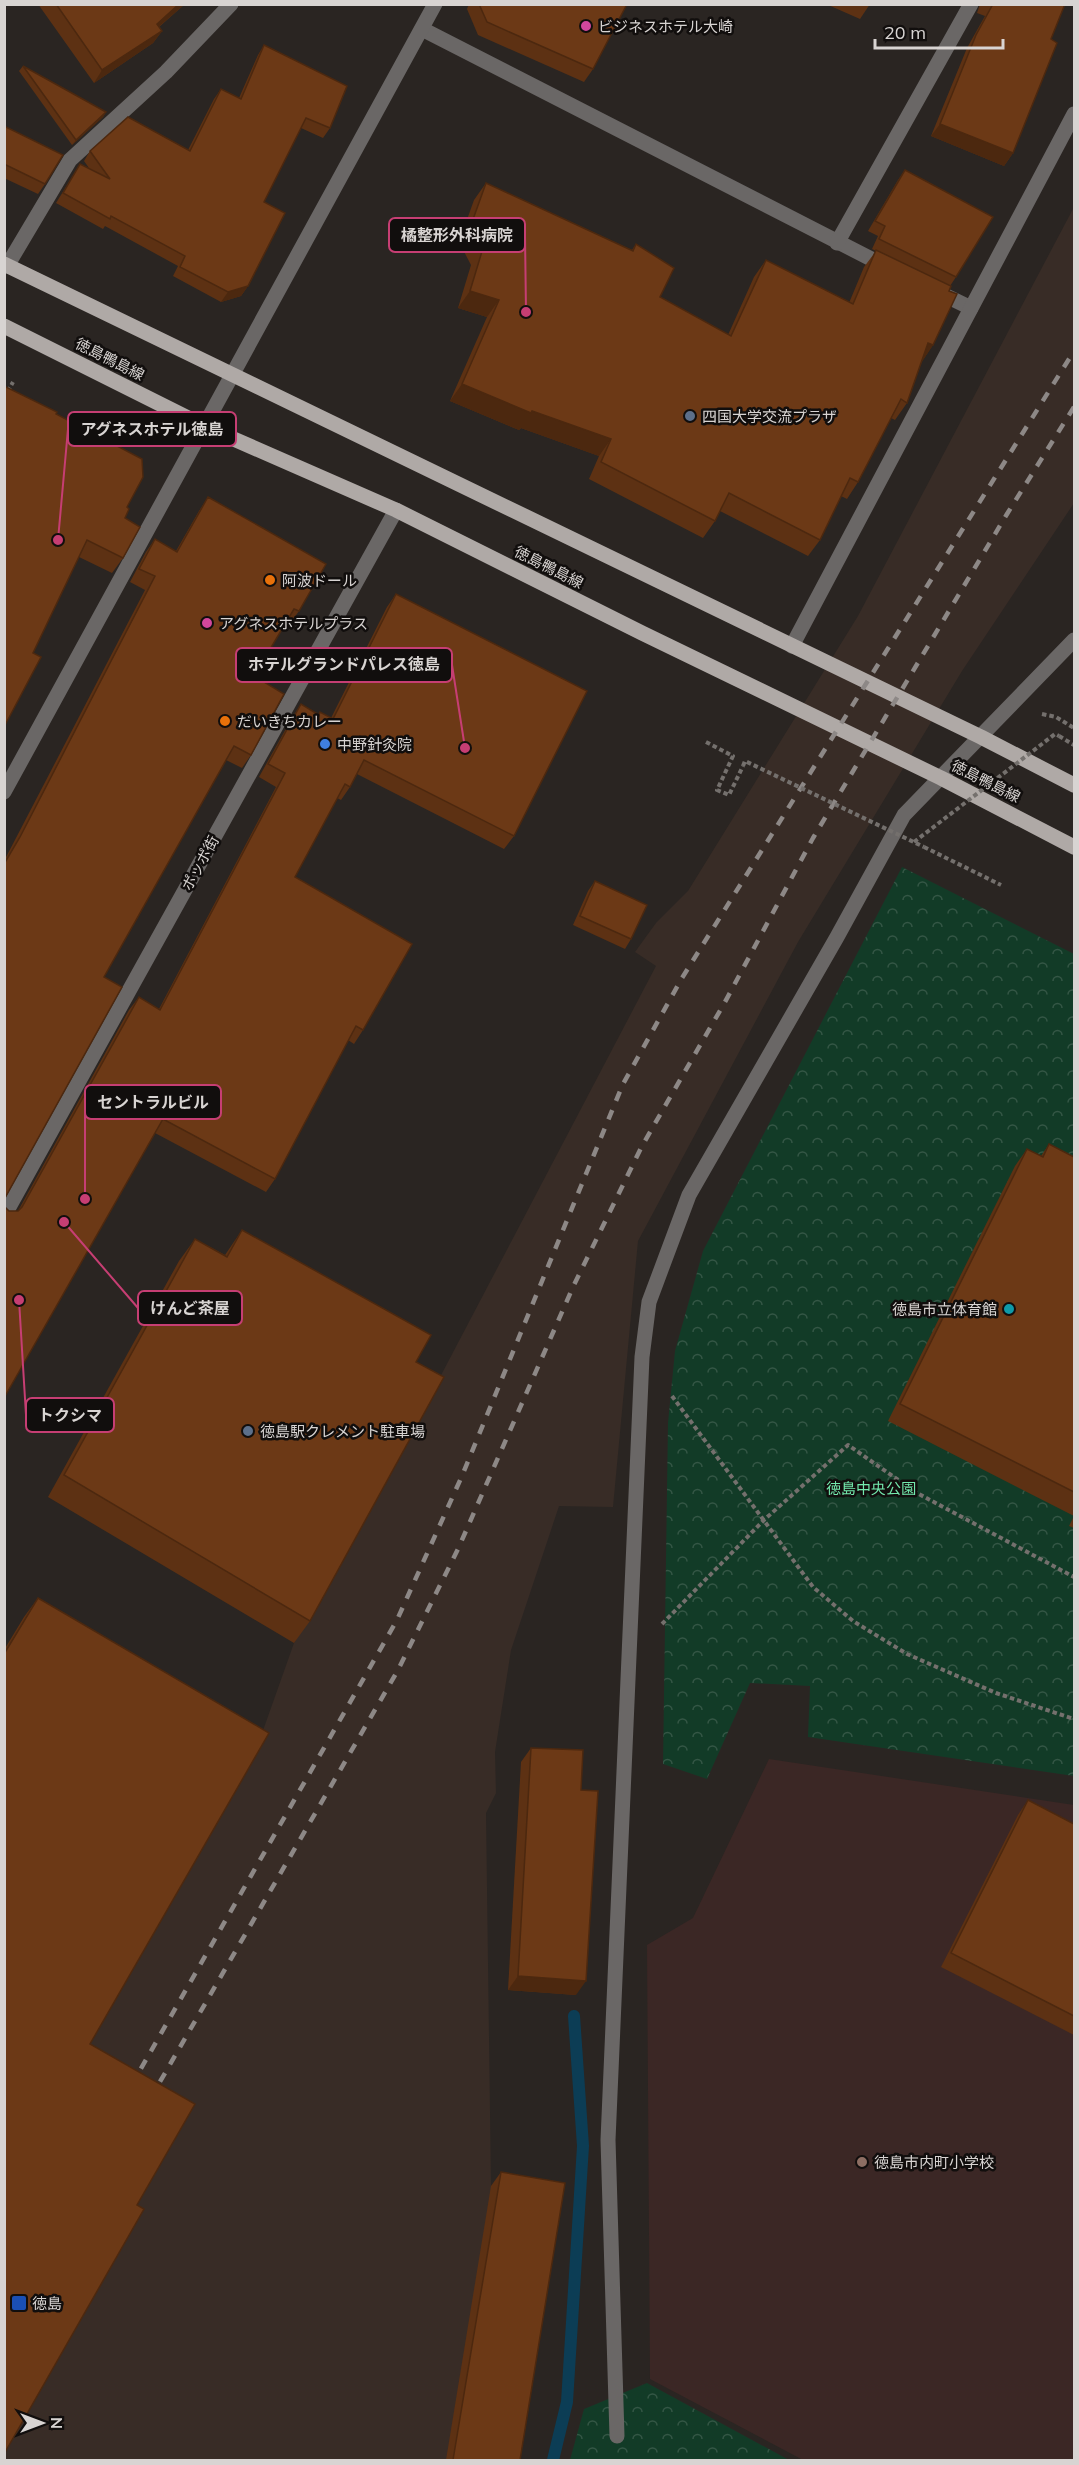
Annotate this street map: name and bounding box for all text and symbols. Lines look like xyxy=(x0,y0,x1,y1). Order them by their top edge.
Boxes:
scale bar xyxy=(875,12,1002,50)
place label: ビジネスホテル大崎 xyxy=(598,17,733,36)
marker: ビジネスホテル大崎 xyxy=(579,19,593,33)
text: 20 m xyxy=(884,21,926,44)
callout: 橘整形外科病院 xyxy=(389,218,525,252)
text: 橘整形外科病院 xyxy=(401,225,513,245)
street label: 徳島鴨島線 xyxy=(72,334,148,384)
place label: 四国大学交流プラザ xyxy=(702,407,837,426)
marker: 四国大学交流プラザ xyxy=(683,409,697,423)
callout: アグネスホテル徳島 xyxy=(68,412,236,446)
text: アグネスホテル徳島 xyxy=(80,419,224,439)
street label: 徳島鴨島線 xyxy=(511,542,587,592)
place label: 阿波ドール xyxy=(282,571,357,590)
marker: 阿波ドール xyxy=(263,573,277,587)
place label: アグネスホテルプラス xyxy=(219,614,368,633)
marker: アグネスホテルプラス xyxy=(200,616,214,630)
callout: ホテルグランドパレス徳島 xyxy=(236,648,452,682)
text: ホテルグランドパレス徳島 xyxy=(248,654,440,674)
place label: だいきちカレー xyxy=(237,712,342,731)
marker: だいきちカレー xyxy=(218,714,232,728)
place label: 中野針灸院 xyxy=(337,735,412,754)
marker: 中野針灸院 xyxy=(318,737,332,751)
street label: 徳島鴨島線 xyxy=(948,756,1024,806)
street label: ポッポ街 xyxy=(177,832,223,894)
callout: セントラルビル xyxy=(85,1085,221,1119)
text: セントラルビル xyxy=(97,1092,209,1112)
callout: けんど茶屋 xyxy=(138,1291,242,1325)
text: けんど茶屋 xyxy=(150,1298,230,1318)
place label: 徳島市立体育館 xyxy=(892,1300,997,1319)
marker: 徳島市立体育館 xyxy=(1002,1302,1016,1316)
callout: トクシマ xyxy=(26,1398,114,1432)
text: トクシマ xyxy=(38,1405,102,1425)
place label: 徳島駅クレメント駐車場 xyxy=(260,1422,425,1441)
marker: 徳島駅クレメント駐車場 xyxy=(241,1424,255,1438)
park label: 徳島中央公園 xyxy=(826,1479,916,1498)
place label: 徳島市内町小学校 xyxy=(874,2153,994,2172)
marker: 徳島市内町小学校 xyxy=(855,2155,869,2169)
marker: 徳島 xyxy=(10,2294,28,2312)
place label: 徳島 xyxy=(32,2294,62,2313)
north arrow xyxy=(12,2393,72,2453)
text: N xyxy=(47,2417,67,2429)

